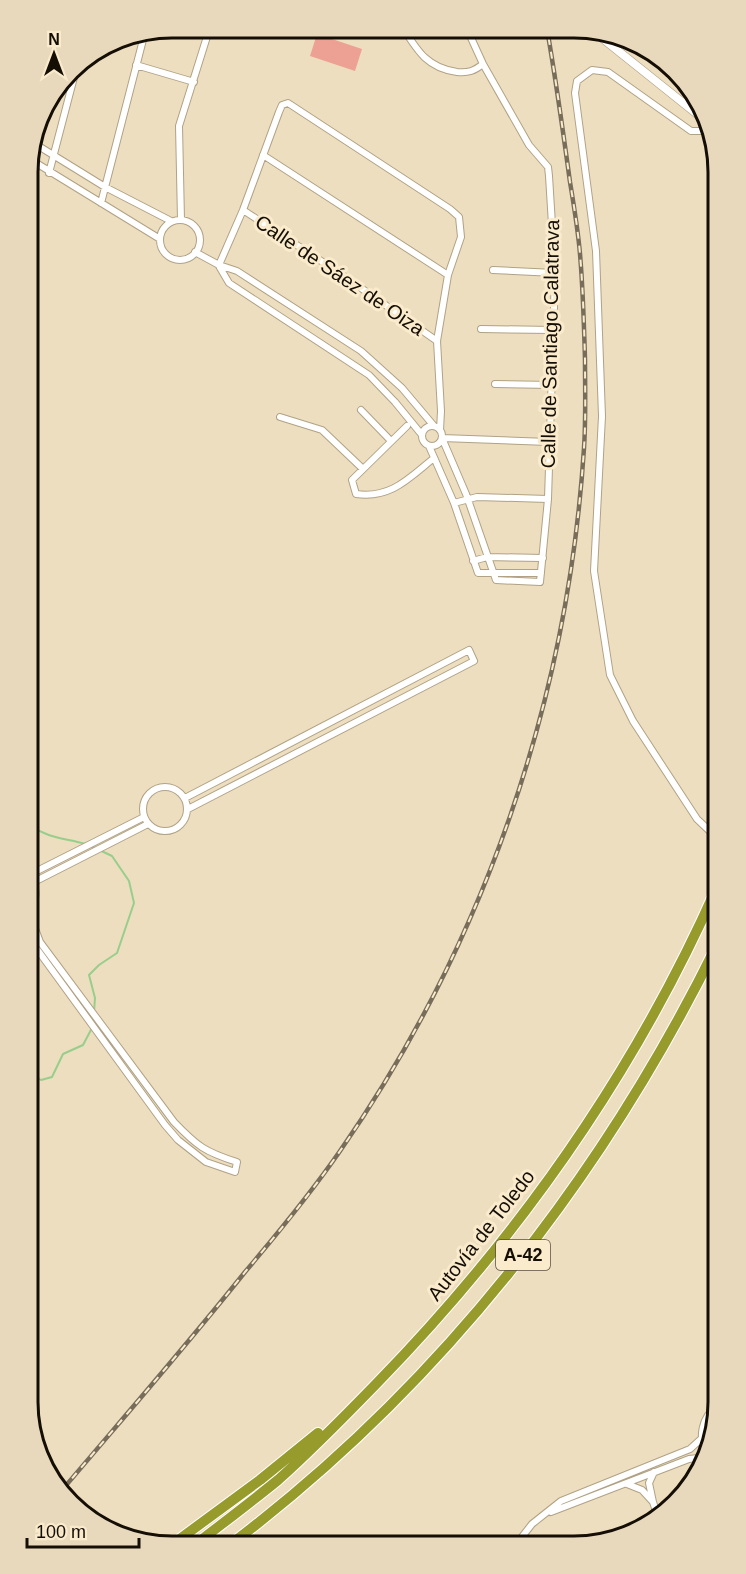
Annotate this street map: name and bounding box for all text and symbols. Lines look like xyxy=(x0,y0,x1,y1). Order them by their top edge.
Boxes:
north arrow xyxy=(24,24,84,84)
text: N xyxy=(48,31,60,48)
street label: Calle de Sáez de Oiza xyxy=(251,210,429,340)
street label: Calle de Santiago Calatrava xyxy=(537,218,563,469)
street label: Autovía de Toledo xyxy=(423,1165,539,1305)
road number: A-42 xyxy=(496,1240,550,1270)
scale bar xyxy=(27,1511,140,1549)
text: 100 m xyxy=(36,1522,86,1542)

